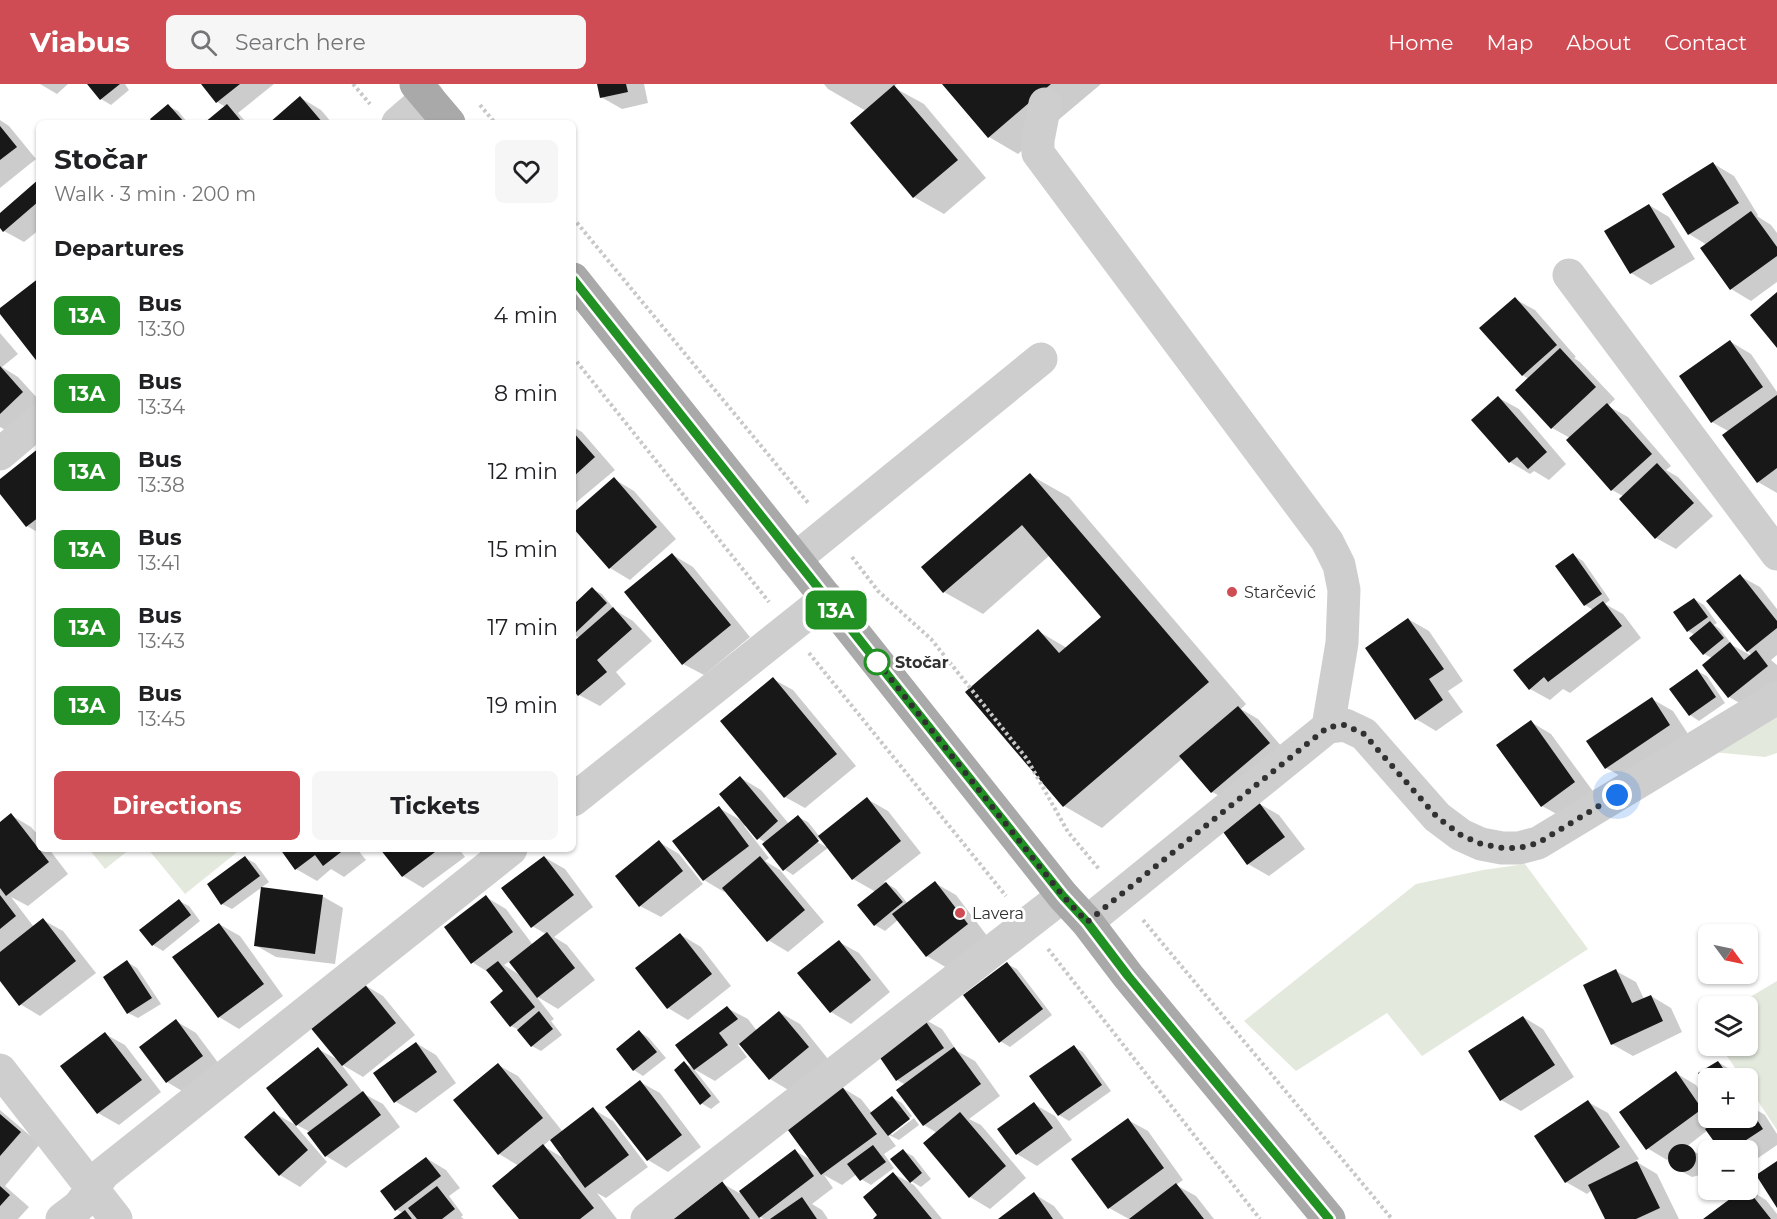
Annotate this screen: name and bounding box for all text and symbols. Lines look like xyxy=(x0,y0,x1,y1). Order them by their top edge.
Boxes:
search box xyxy=(166,15,586,69)
text: Viabus xyxy=(30,25,130,59)
icon: search xyxy=(187,26,220,59)
text: Search here xyxy=(235,29,366,56)
text: Home xyxy=(1388,30,1453,55)
text: Map xyxy=(1486,30,1533,55)
text: About xyxy=(1566,30,1631,55)
text: Contact xyxy=(1664,30,1747,55)
button: heart xyxy=(495,140,558,203)
text: Stočar xyxy=(54,142,148,176)
text: Walk · 3 min · 200 m xyxy=(54,182,256,206)
text: Departures xyxy=(54,235,184,262)
text: Bus xyxy=(138,290,182,317)
text: 4 min xyxy=(494,302,558,329)
text: 13A xyxy=(69,303,105,328)
text: 13:30 xyxy=(138,317,185,341)
text: Bus xyxy=(138,368,182,395)
text: 8 min xyxy=(494,380,558,407)
text: 13A xyxy=(69,381,105,406)
text: 13:34 xyxy=(138,395,185,419)
text: Bus xyxy=(138,446,182,473)
text: 12 min xyxy=(488,458,558,485)
text: 13A xyxy=(69,459,105,484)
text: 13:38 xyxy=(138,473,185,497)
text: Bus xyxy=(138,524,182,551)
text: 15 min xyxy=(488,536,558,563)
text: 13A xyxy=(69,537,105,562)
text: 13:41 xyxy=(138,551,181,575)
place label: Starčević xyxy=(1244,583,1316,602)
marker: Starčević xyxy=(1225,585,1239,599)
line badge: 13A xyxy=(802,590,870,630)
text: 13A xyxy=(818,598,854,623)
text: Bus xyxy=(138,602,182,629)
text: 17 min xyxy=(487,614,558,641)
text: 13A xyxy=(69,615,105,640)
text: 13:43 xyxy=(138,629,185,653)
marker: Stočar xyxy=(864,649,890,675)
place label: Stočar xyxy=(895,653,949,672)
text: Bus xyxy=(138,680,182,707)
text: 19 min xyxy=(487,692,558,719)
text: 13A xyxy=(69,693,105,718)
text: 13:45 xyxy=(138,707,185,731)
button: Directions xyxy=(54,771,300,840)
button: Tickets xyxy=(312,771,558,840)
your location xyxy=(1602,780,1632,810)
place label: Lavera xyxy=(972,904,1024,923)
marker: Lavera xyxy=(953,906,967,920)
north arrow xyxy=(1698,924,1758,984)
map controls xyxy=(1698,924,1758,1200)
button: layers xyxy=(1698,996,1758,1056)
button: + xyxy=(1698,1068,1758,1128)
button: − xyxy=(1698,1140,1758,1200)

